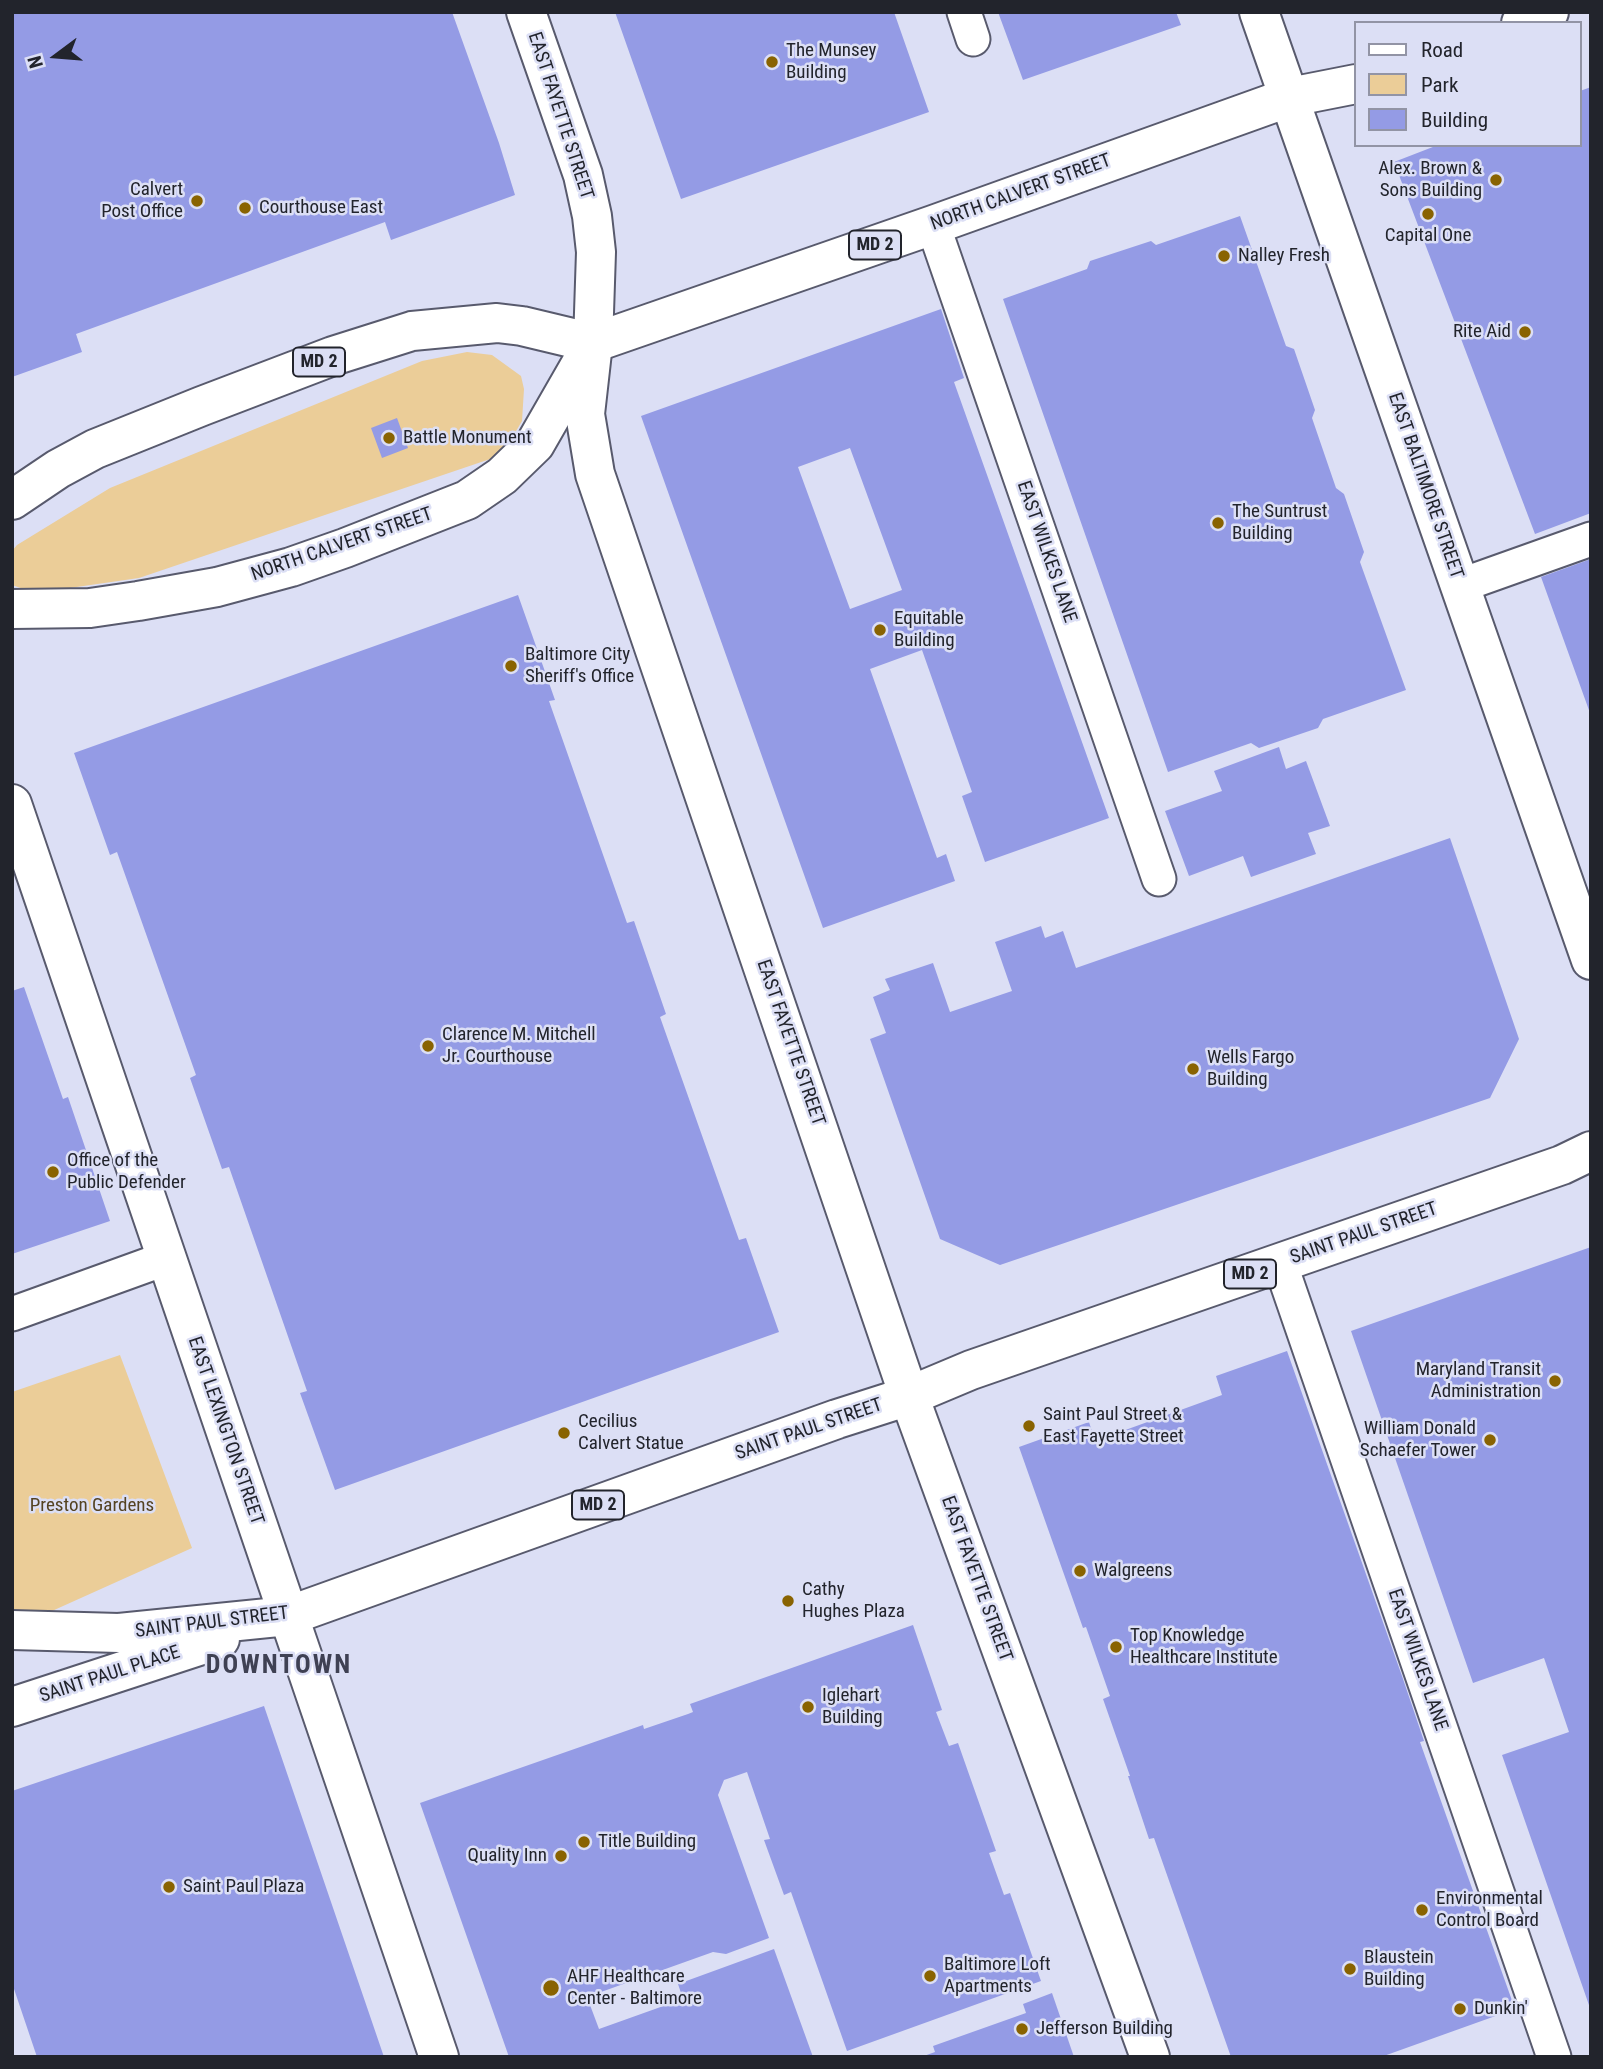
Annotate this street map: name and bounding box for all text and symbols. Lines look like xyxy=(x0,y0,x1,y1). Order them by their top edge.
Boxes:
north arrow xyxy=(21,21,91,91)
legend xyxy=(1354,21,1582,147)
street label: EAST FAYETTE STREET xyxy=(522,30,598,202)
text: Road xyxy=(1421,38,1463,62)
place label: The Munsey Building xyxy=(786,40,876,84)
text: N xyxy=(23,53,48,71)
marker: The Munsey Building xyxy=(764,54,780,70)
text: Park xyxy=(1421,73,1458,97)
text: Building xyxy=(1421,108,1488,132)
street label: NORTH CALVERT STREET xyxy=(928,150,1114,236)
place label: Alex. Brown & Sons Building xyxy=(1378,158,1482,202)
marker: Alex. Brown & Sons Building xyxy=(1488,172,1504,188)
place label: Calvert Post Office xyxy=(101,179,183,223)
marker: Calvert Post Office xyxy=(189,193,205,209)
place label: Courthouse East xyxy=(259,197,383,219)
marker: Courthouse East xyxy=(237,200,253,216)
marker: Capital One xyxy=(1420,206,1436,222)
place label: Capital One xyxy=(1385,225,1471,247)
road number: MD 2 xyxy=(849,230,901,260)
place label: Nalley Fresh xyxy=(1238,245,1330,267)
marker: Nalley Fresh xyxy=(1216,248,1232,264)
place label: Rite Aid xyxy=(1453,321,1511,343)
marker: Rite Aid xyxy=(1517,324,1533,340)
road number: MD 2 xyxy=(293,348,345,376)
street label: EAST BALTIMORE STREET xyxy=(1382,390,1468,582)
place label: Battle Monument xyxy=(403,427,532,449)
marker: Battle Monument xyxy=(381,430,397,446)
street label: EAST WILKES LANE xyxy=(1011,478,1081,626)
place label: The Suntrust Building xyxy=(1232,501,1327,545)
street label: NORTH CALVERT STREET xyxy=(248,503,436,587)
marker: The Suntrust Building xyxy=(1210,515,1226,531)
place label: Equitable Building xyxy=(894,608,964,652)
marker: Equitable Building xyxy=(872,622,888,638)
place label: Baltimore City Sheriff's Office xyxy=(525,644,634,688)
marker: Baltimore City Sheriff's Office xyxy=(503,658,519,674)
street label: EAST FAYETTE STREET xyxy=(751,957,829,1129)
place label: Clarence M. Mitchell Jr. Courthouse xyxy=(442,1024,596,1068)
marker: Clarence M. Mitchell Jr. Courthouse xyxy=(420,1038,436,1054)
place label: Wells Fargo Building xyxy=(1207,1047,1294,1091)
marker: Wells Fargo Building xyxy=(1185,1061,1201,1077)
place label: Office of the Public Defender xyxy=(67,1150,186,1194)
marker: Office of the Public Defender xyxy=(45,1164,61,1180)
street label: SAINT PAUL STREET xyxy=(1287,1198,1441,1270)
road number: MD 2 xyxy=(1224,1260,1276,1288)
street label: EAST LEXINGTON STREET xyxy=(182,1334,268,1528)
place label: Maryland Transit Administration xyxy=(1416,1359,1541,1403)
marker: Maryland Transit Administration xyxy=(1547,1373,1563,1389)
street label: SAINT PAUL STREET xyxy=(732,1394,886,1466)
place label: Saint Paul Street & East Fayette Street xyxy=(1043,1404,1184,1448)
place label: Cecilius Calvert Statue xyxy=(578,1411,684,1455)
marker: Saint Paul Street & East Fayette Street xyxy=(1021,1418,1037,1434)
place label: William Donald Schaefer Tower xyxy=(1360,1418,1476,1462)
marker: Cecilius Calvert Statue xyxy=(556,1425,572,1441)
marker: William Donald Schaefer Tower xyxy=(1482,1432,1498,1448)
road number: MD 2 xyxy=(572,1490,624,1520)
street label: EAST FAYETTE STREET xyxy=(935,1493,1017,1665)
park label: Preston Gardens xyxy=(30,1495,154,1517)
place label: Walgreens xyxy=(1094,1560,1172,1582)
marker: Walgreens xyxy=(1072,1563,1088,1579)
place label: Cathy Hughes Plaza xyxy=(802,1579,905,1623)
street label: EAST WILKES LANE xyxy=(1382,1586,1452,1734)
marker: Cathy Hughes Plaza xyxy=(780,1593,796,1609)
street label: SAINT PAUL STREET xyxy=(134,1602,290,1644)
place label: Top Knowledge Healthcare Institute xyxy=(1130,1625,1278,1669)
marker: Top Knowledge Healthcare Institute xyxy=(1108,1639,1124,1655)
street label: SAINT PAUL PLACE xyxy=(37,1642,183,1708)
district label: DOWNTOWN xyxy=(207,1650,351,1682)
place label: Iglehart Building xyxy=(822,1685,883,1729)
marker: Iglehart Building xyxy=(800,1699,816,1715)
place label: Title Building xyxy=(598,1831,696,1853)
marker: Title Building xyxy=(576,1834,592,1850)
place label: Quality Inn xyxy=(468,1845,547,1867)
marker: Quality Inn xyxy=(553,1848,569,1864)
place label: Saint Paul Plaza xyxy=(183,1876,304,1898)
marker: Saint Paul Plaza xyxy=(161,1879,177,1895)
place label: Environmental Control Board xyxy=(1436,1888,1543,1932)
marker: Environmental Control Board xyxy=(1414,1902,1430,1918)
place label: Blaustein Building xyxy=(1364,1947,1434,1991)
place label: Baltimore Loft Apartments xyxy=(944,1954,1051,1998)
marker: Blaustein Building xyxy=(1342,1961,1358,1977)
place label: AHF Healthcare Center - Baltimore xyxy=(567,1966,702,2010)
marker: Baltimore Loft Apartments xyxy=(922,1968,938,1984)
marker: AHF Healthcare Center - Baltimore xyxy=(541,1978,561,1998)
place label: Dunkin' xyxy=(1474,1998,1528,2020)
marker: Dunkin' xyxy=(1452,2001,1468,2017)
place label: Jefferson Building xyxy=(1036,2018,1173,2040)
marker: Jefferson Building xyxy=(1014,2021,1030,2037)

